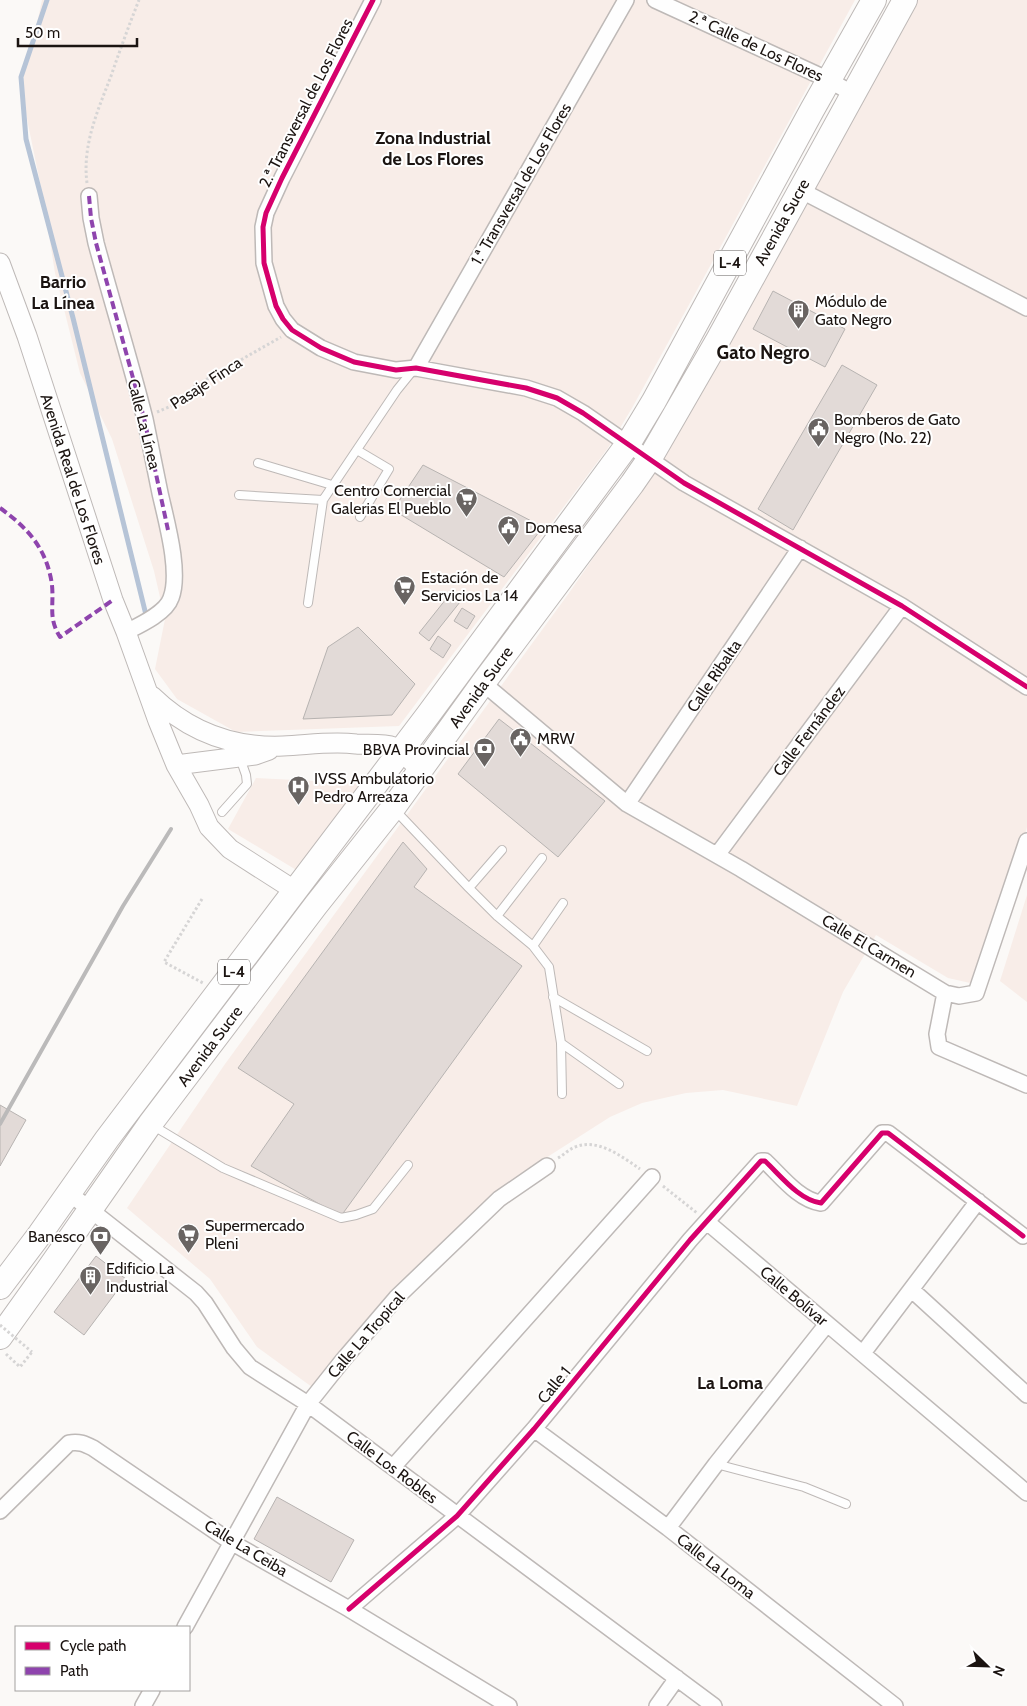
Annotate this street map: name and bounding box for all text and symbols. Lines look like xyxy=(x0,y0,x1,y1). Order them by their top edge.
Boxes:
street label: 2.ª Calle de Los Flores xyxy=(686,7,826,86)
scale bar xyxy=(18,15,136,47)
street label: 2.ª Transversal de Los Flores xyxy=(255,15,357,191)
text: 50 m xyxy=(25,24,60,42)
street label: 1.ª Transversal de Los Flores xyxy=(467,99,575,268)
district label: Zona Industrial de Los Flores xyxy=(375,127,491,170)
street label: Avenida Sucre xyxy=(751,176,813,268)
road number: L-4 xyxy=(714,250,746,276)
district label: Barrio La Línea xyxy=(31,271,95,314)
place label: Módulo de Gato Negro xyxy=(815,292,892,329)
building icon: Módulo de Gato Negro xyxy=(787,298,811,329)
district label: Gato Negro xyxy=(717,341,810,364)
street label: Pasaje Finca xyxy=(167,353,246,413)
street label: Calle La Línea xyxy=(124,377,164,471)
street label: Avenida Real de Los Flores xyxy=(36,391,110,567)
place label: Bomberos de Gato Negro (No. 22) xyxy=(834,410,961,447)
public building icon: Bomberos de Gato Negro (No. 22) xyxy=(806,416,830,447)
place label: Centro Comercial Galerias El Pueblo xyxy=(331,481,451,518)
supermarket icon: Centro Comercial Galerias El Pueblo xyxy=(455,487,479,518)
public building icon: Domesa xyxy=(497,515,521,546)
place label: Domesa xyxy=(525,518,582,537)
place label: Estación de Servicios La 14 xyxy=(421,568,518,605)
supermarket icon: Estación de Servicios La 14 xyxy=(393,574,417,605)
street label: Calle Ribalta xyxy=(683,636,745,716)
street label: Avenida Sucre xyxy=(445,643,517,731)
street label: Calle Fernández xyxy=(769,682,849,780)
public building icon: MRW xyxy=(509,726,533,757)
place label: MRW xyxy=(537,729,576,748)
bank icon: BBVA Provincial xyxy=(473,737,497,768)
place label: BBVA Provincial xyxy=(363,740,469,759)
place label: IVSS Ambulatorio Pedro Arreaza xyxy=(314,769,434,806)
hospital icon: IVSS Ambulatorio Pedro Arreaza xyxy=(286,775,310,806)
street label: Calle El Carmen xyxy=(818,910,920,982)
road number: L-4 xyxy=(218,960,250,984)
street label: Avenida Sucre xyxy=(174,1002,246,1090)
place label: Supermercado Pleni xyxy=(205,1216,305,1253)
supermarket icon: Supermercado Pleni xyxy=(177,1222,201,1253)
bank icon: Banesco xyxy=(89,1224,113,1255)
place label: Banesco xyxy=(28,1227,85,1246)
place label: Edificio La Industrial xyxy=(106,1259,175,1296)
street label: Calle Bolívar xyxy=(756,1262,833,1331)
building icon: Edificio La Industrial xyxy=(78,1265,102,1296)
street label: Calle La Tropical xyxy=(323,1288,409,1382)
street label: Calle 1 xyxy=(533,1363,575,1407)
district label: La Loma xyxy=(697,1372,763,1394)
street label: Calle Los Robles xyxy=(343,1427,442,1508)
street label: Calle La Ceiba xyxy=(201,1516,291,1580)
street label: Calle La Loma xyxy=(673,1529,759,1603)
legend xyxy=(15,1626,190,1691)
text: Cycle path xyxy=(60,1637,126,1655)
north arrow xyxy=(962,1641,1012,1691)
text: Path xyxy=(60,1662,89,1680)
text: N xyxy=(989,1663,1009,1679)

